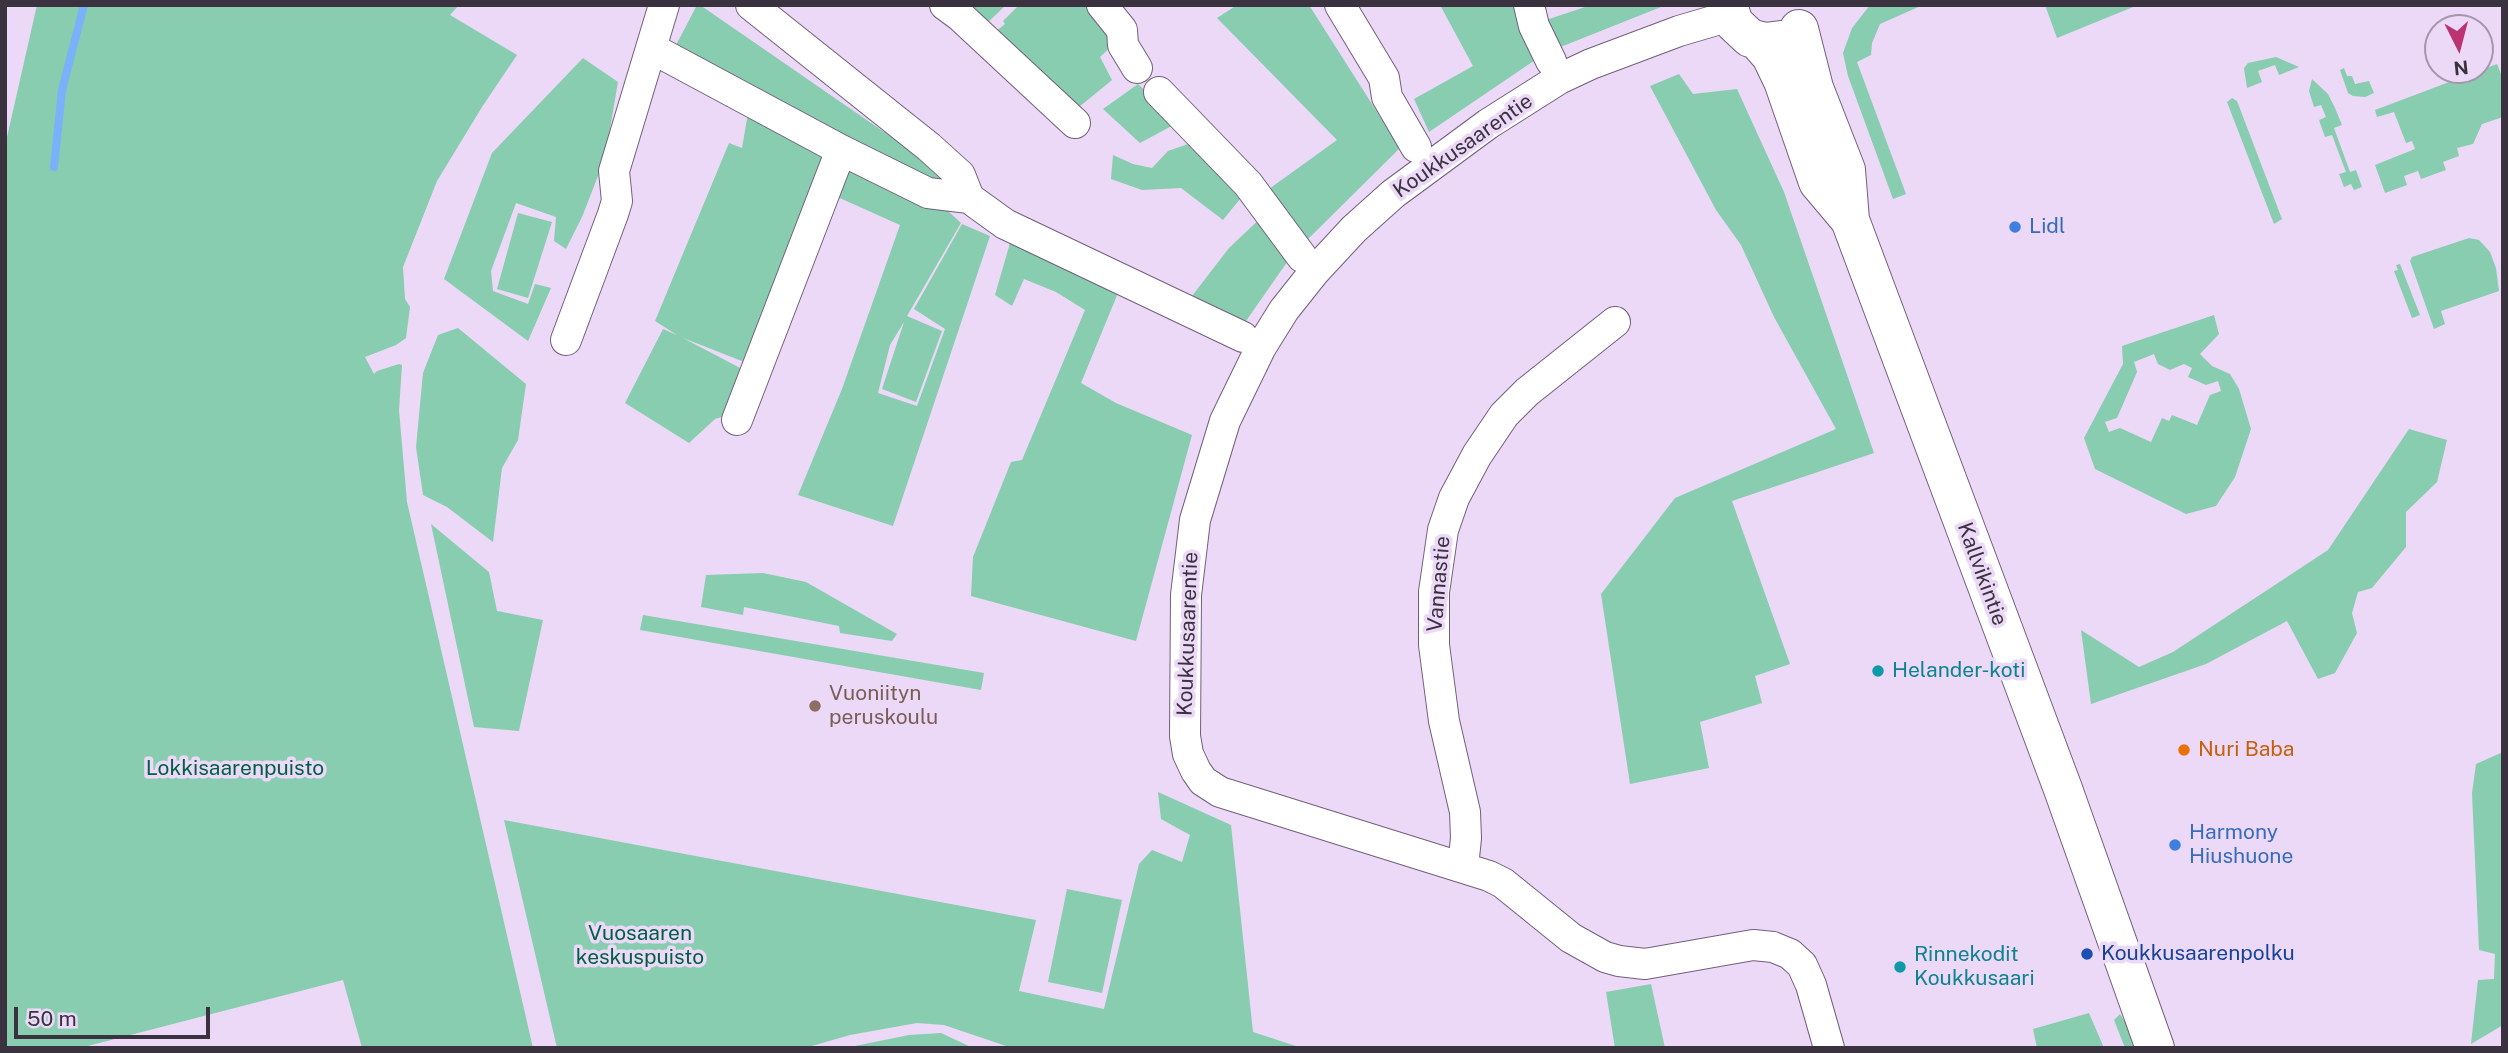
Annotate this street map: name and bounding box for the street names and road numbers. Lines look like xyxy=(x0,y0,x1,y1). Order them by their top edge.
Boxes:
street label: Koukkusaarentie xyxy=(1389,89,1537,203)
street label: Kallvikintie xyxy=(1952,519,2012,629)
street label: Vannastie xyxy=(1422,535,1456,633)
street label: Koukkusaarentie xyxy=(1173,552,1203,716)

